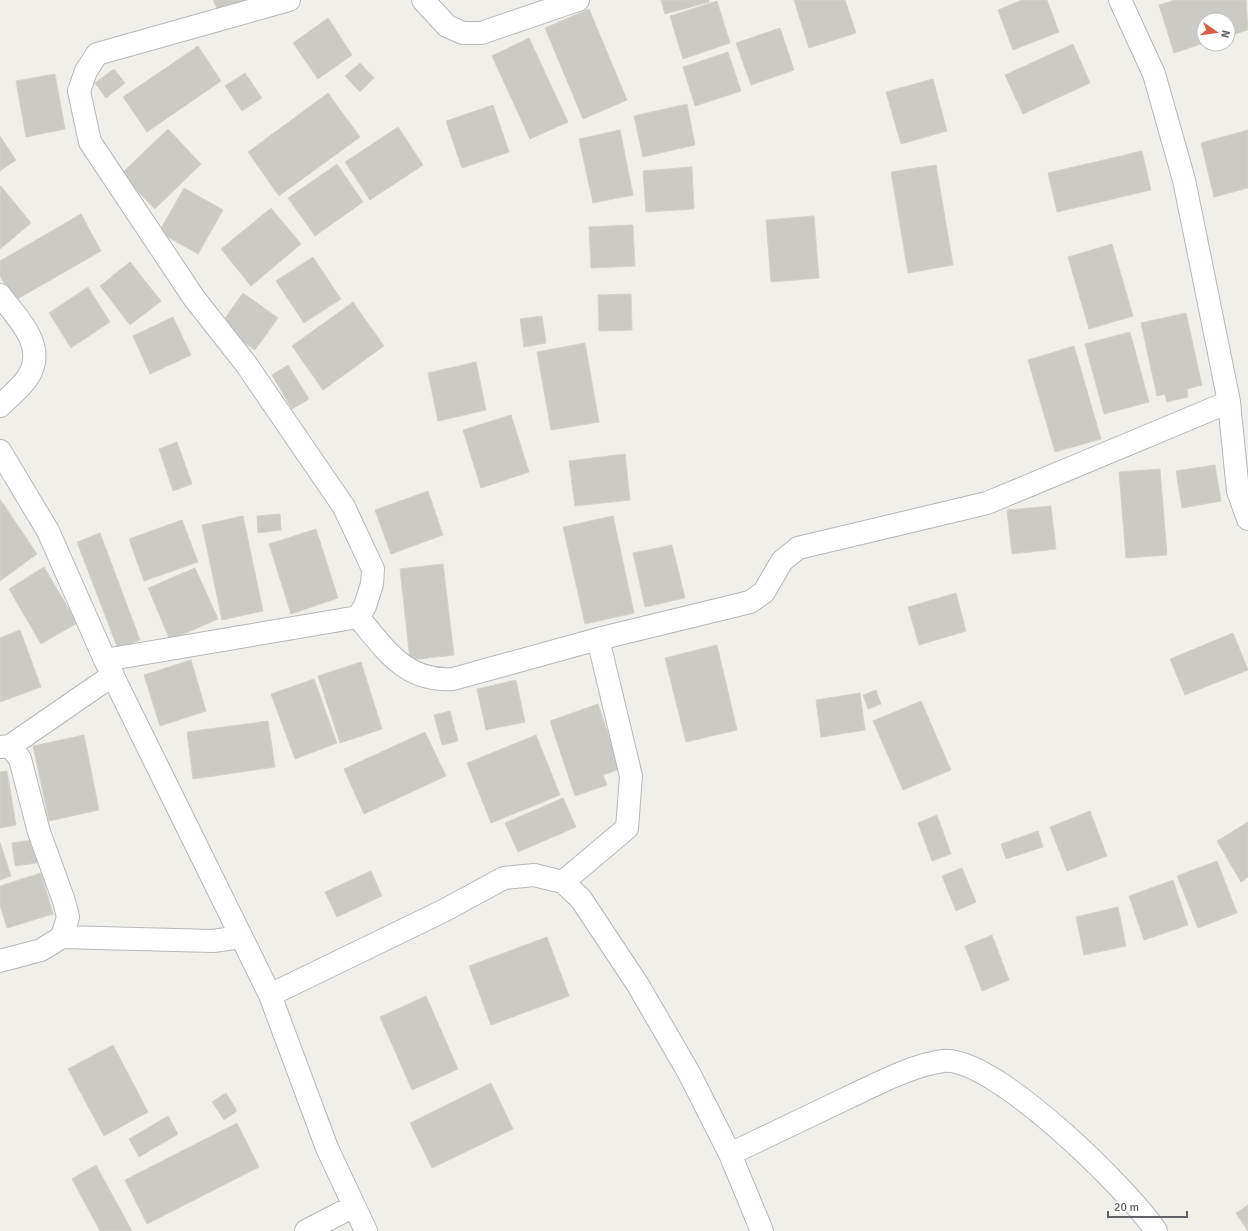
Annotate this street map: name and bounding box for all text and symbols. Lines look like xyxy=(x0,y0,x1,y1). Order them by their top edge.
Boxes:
north arrow xyxy=(1196,12,1236,52)
text: N xyxy=(1218,29,1232,39)
scale bar xyxy=(1108,1193,1187,1219)
text: 20 m xyxy=(1114,1200,1139,1215)

